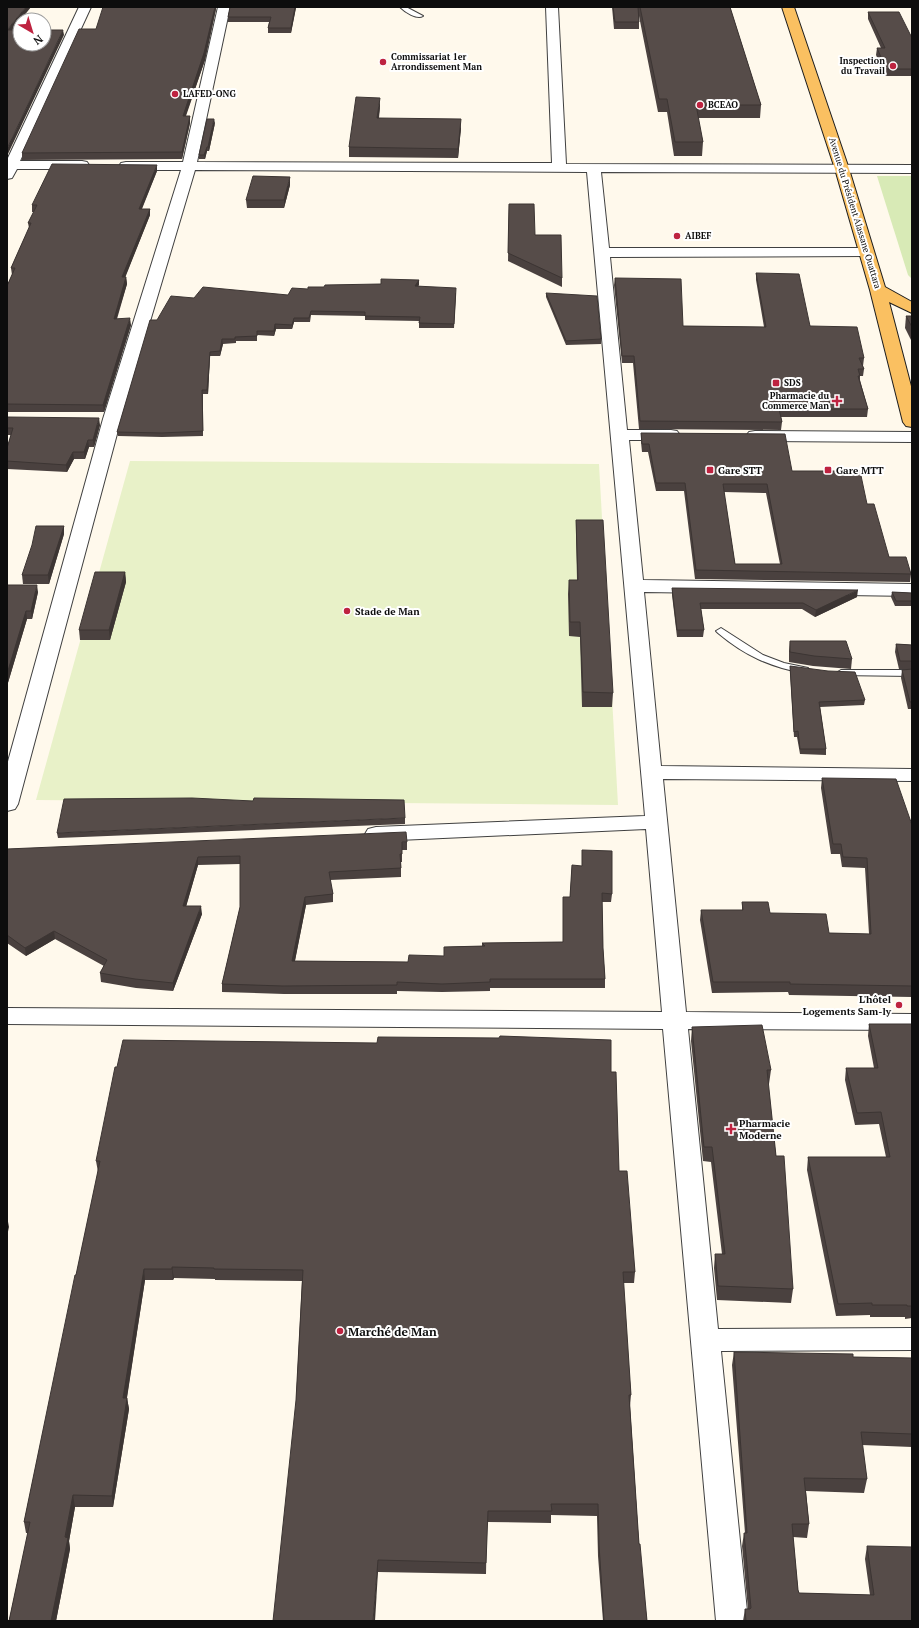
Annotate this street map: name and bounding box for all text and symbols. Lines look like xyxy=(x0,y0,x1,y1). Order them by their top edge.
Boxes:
north arrow xyxy=(12,12,52,52)
text: N xyxy=(30,32,46,48)
place label: Commissariat 1er Arrondissement Man xyxy=(391,51,482,73)
place label: Inspection du Travail xyxy=(840,55,885,77)
marker: Commissariat 1er Arrondissement Man xyxy=(378,57,388,67)
marker: Inspection du Travail xyxy=(888,61,898,71)
place label: LAFED-ONG xyxy=(183,88,236,100)
marker: LAFED-ONG xyxy=(170,89,180,99)
place label: BCEAO xyxy=(708,99,738,111)
marker: BCEAO xyxy=(695,100,705,110)
street label: Avenue du Président Alassane Ouattara xyxy=(826,136,884,291)
place label: AIBEF xyxy=(685,230,711,242)
marker: AIBEF xyxy=(672,231,682,241)
place label: SDS xyxy=(784,377,801,389)
marker: SDS xyxy=(771,378,781,388)
place label: Pharmacie du Commerce Man xyxy=(762,390,829,412)
marker: Pharmacie du Commerce Man xyxy=(832,396,842,406)
place label: Gare STT xyxy=(718,464,762,477)
place label: Gare MTT xyxy=(836,464,884,477)
marker: Gare STT xyxy=(705,465,715,475)
marker: Gare MTT xyxy=(823,465,833,475)
place label: Stade de Man xyxy=(355,605,420,618)
marker: Stade de Man xyxy=(342,606,352,616)
place label: L'hôtel Logements Sam-ly xyxy=(803,993,892,1018)
marker: L'hôtel Logements Sam-ly xyxy=(894,1000,904,1010)
place label: Pharmacie Moderne xyxy=(739,1117,791,1142)
marker: Pharmacie Moderne xyxy=(726,1124,736,1134)
place label: Marché de Man xyxy=(348,1324,437,1339)
marker: Marché de Man xyxy=(335,1326,345,1336)

